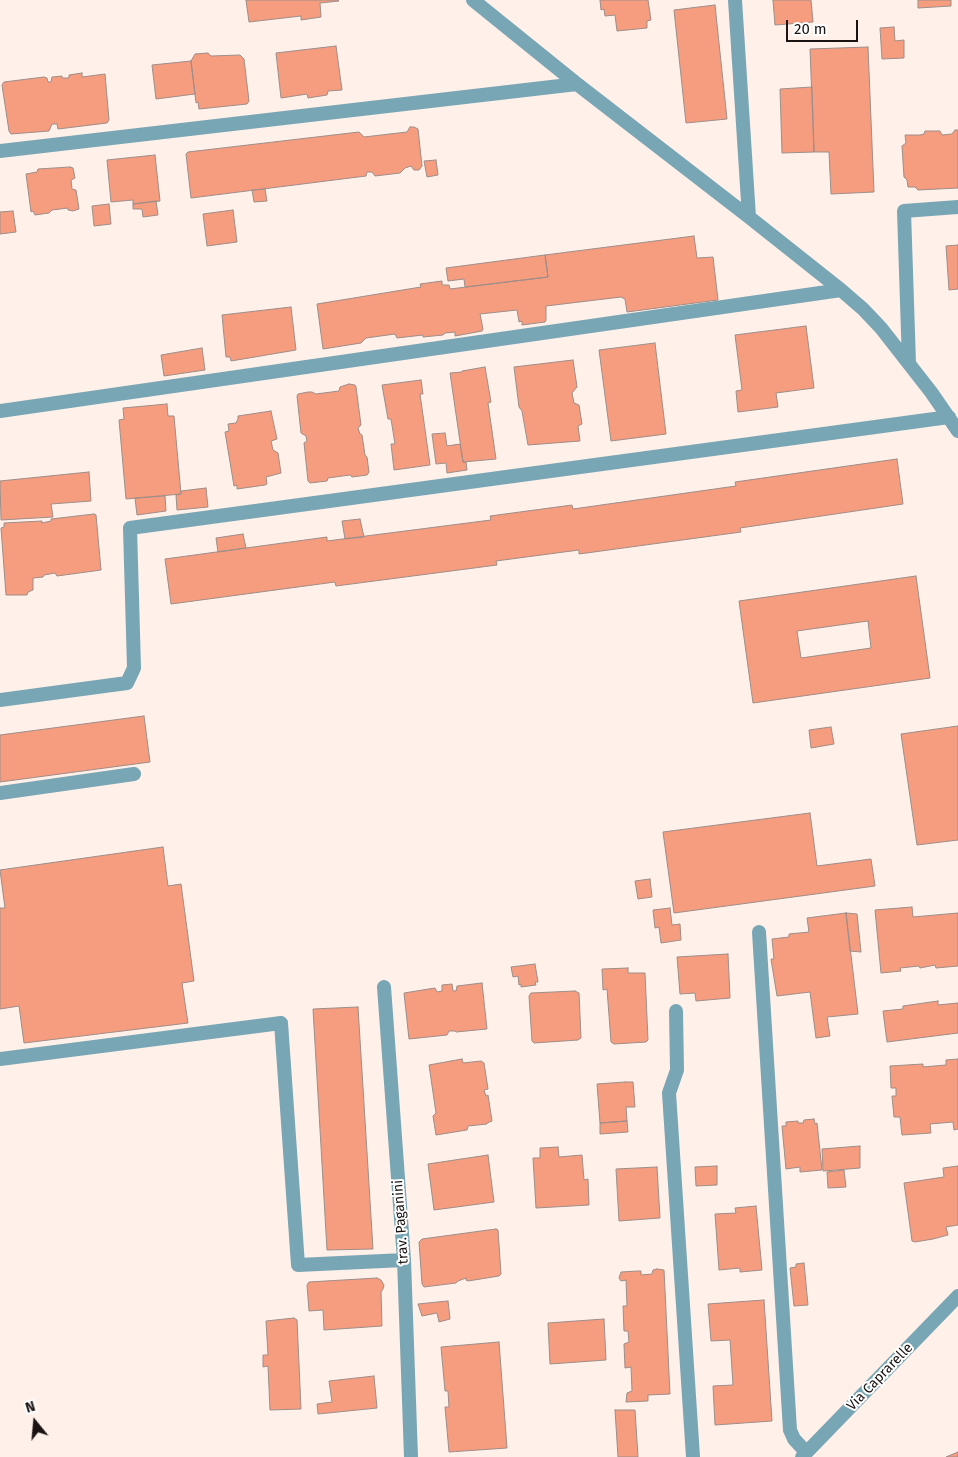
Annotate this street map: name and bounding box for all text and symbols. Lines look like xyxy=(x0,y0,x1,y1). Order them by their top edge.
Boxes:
scale bar xyxy=(788,10,860,42)
text: 20 m xyxy=(794,20,827,38)
street label: trav. Paganini xyxy=(390,1179,412,1265)
street label: Via Caprarelle xyxy=(844,1340,916,1414)
north arrow xyxy=(10,1397,60,1447)
text: N xyxy=(24,1398,37,1417)

